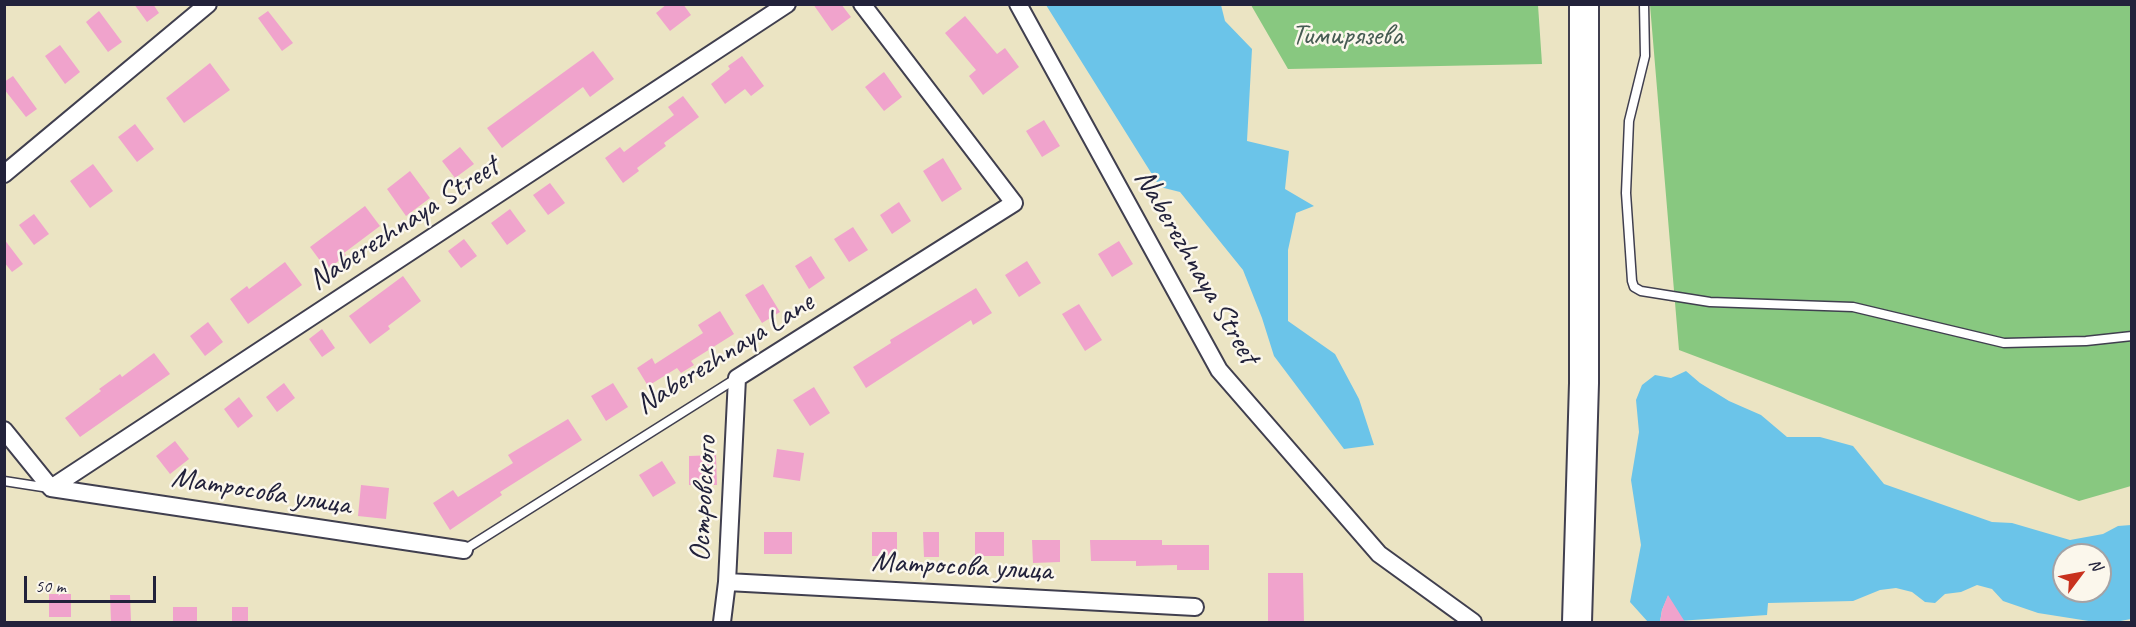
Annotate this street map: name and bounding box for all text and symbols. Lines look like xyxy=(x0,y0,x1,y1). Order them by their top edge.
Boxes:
park label: Тимирязева xyxy=(1291,18,1403,54)
street label: Naberezhnaya Street xyxy=(302,149,506,299)
street label: Naberezhnaya Street xyxy=(1126,163,1266,371)
street label: Naberezhnaya Lane xyxy=(629,285,821,423)
street label: Островского xyxy=(683,435,725,563)
street label: Матросова улица xyxy=(169,460,353,524)
north arrow xyxy=(2052,543,2112,603)
street label: Матросова улица xyxy=(871,544,1053,590)
text: N xyxy=(2084,555,2107,574)
scale bar xyxy=(27,564,159,602)
text: 50 m xyxy=(35,575,66,597)

